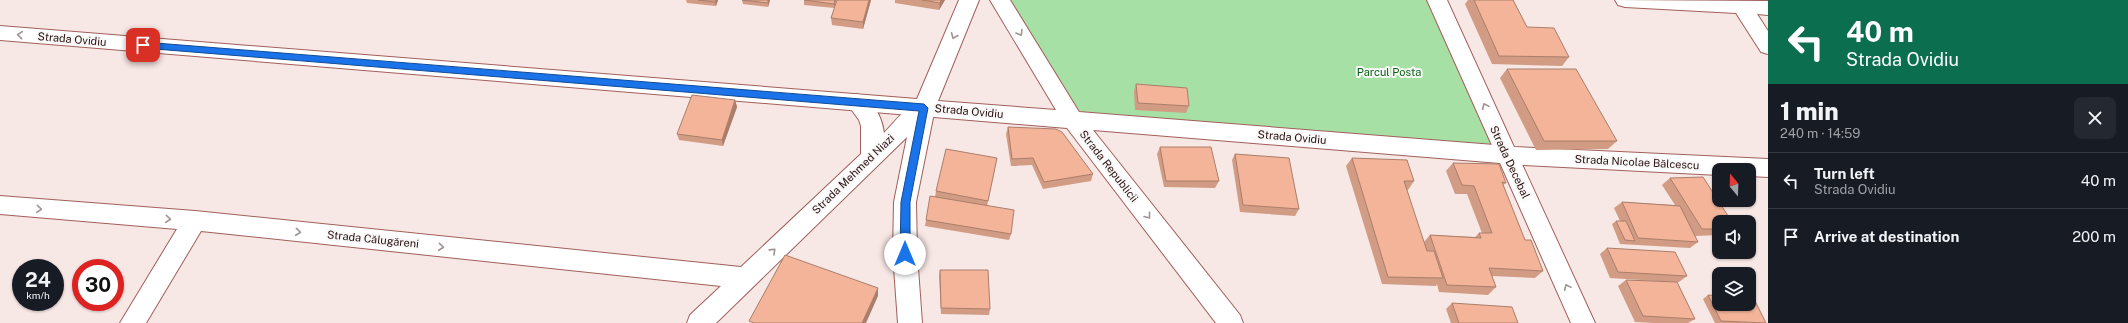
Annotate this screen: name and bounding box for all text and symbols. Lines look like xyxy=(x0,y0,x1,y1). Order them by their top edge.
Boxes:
text: 40 m xyxy=(1846,15,1914,48)
icon: left xyxy=(1780,16,1832,68)
pin xyxy=(126,28,160,62)
one-way arrow xyxy=(1016,29,1023,36)
one-way arrow xyxy=(17,30,23,39)
street label: Strada Ovidiu xyxy=(37,30,107,48)
one-way arrow xyxy=(950,32,958,39)
icon: arrive xyxy=(132,34,154,56)
text: Strada Ovidiu xyxy=(1846,49,1959,70)
park label: Parcul Posta xyxy=(1357,66,1421,78)
text: 1 min xyxy=(1780,97,1839,125)
button: close xyxy=(2074,97,2116,139)
street label: Strada Ovidiu xyxy=(934,102,1004,120)
one-way arrow xyxy=(1482,103,1490,111)
street label: Strada Decebal xyxy=(1488,124,1532,200)
text: 240 m · 14:59 xyxy=(1780,126,1860,141)
street label: Strada Republicii xyxy=(1077,128,1141,204)
street label: Strada Ovidiu xyxy=(1257,128,1327,146)
street label: Strada Mehmed Niazi xyxy=(810,132,896,216)
street label: Strada Nicolae Bălcescu xyxy=(1574,153,1700,171)
north arrow xyxy=(1712,163,1756,207)
map controls xyxy=(1712,163,1756,311)
text: Turn left xyxy=(1814,165,1875,182)
icon: left xyxy=(1780,170,1802,192)
text: 40 m xyxy=(2081,172,2116,189)
text: Strada Ovidiu xyxy=(1814,182,1896,197)
one-way arrow xyxy=(36,204,42,213)
one-way arrow xyxy=(1143,212,1150,219)
one-way arrow xyxy=(165,215,171,224)
button: sound xyxy=(1712,215,1756,259)
icon: arrive xyxy=(1780,226,1802,248)
one-way arrow xyxy=(295,227,301,236)
street label: Strada Călugăreni xyxy=(326,228,420,250)
text: Arrive at destination xyxy=(1814,228,1959,245)
text: 200 m xyxy=(2072,228,2116,245)
position arrow xyxy=(884,233,926,275)
one-way arrow xyxy=(438,242,444,251)
one-way arrow xyxy=(768,248,776,255)
speed limit sign: 30 xyxy=(72,259,124,311)
button: layers xyxy=(1712,267,1756,311)
text: 24 xyxy=(25,268,51,292)
one-way arrow xyxy=(1564,284,1572,292)
text: km/h xyxy=(26,289,50,301)

